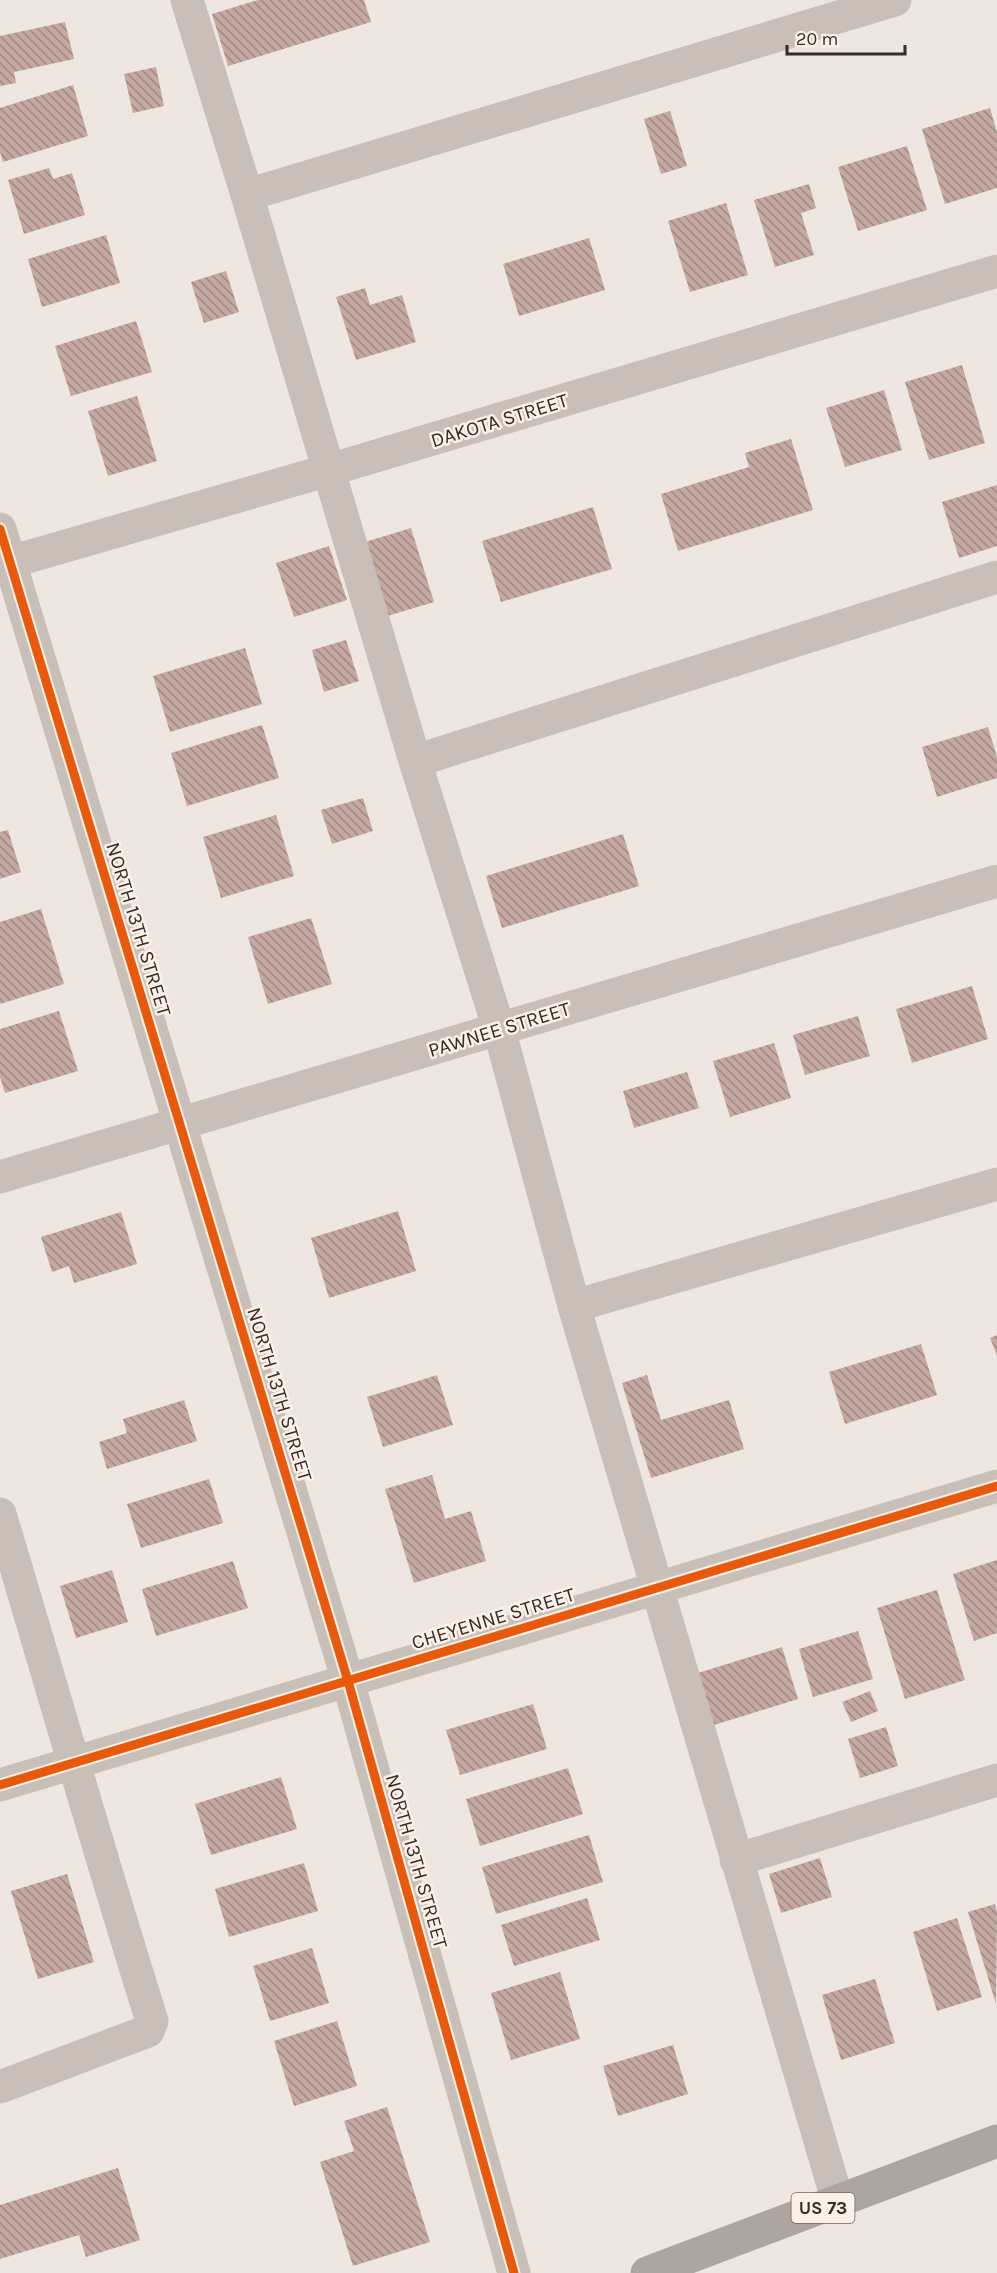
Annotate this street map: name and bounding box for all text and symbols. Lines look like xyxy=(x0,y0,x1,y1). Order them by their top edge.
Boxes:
scale bar xyxy=(787,18,906,56)
text: 20 m xyxy=(796,28,838,50)
street label: DAKOTA STREET xyxy=(428,389,570,452)
street label: NORTH 13TH STREET xyxy=(101,840,176,1019)
street label: PAWNEE STREET xyxy=(426,997,573,1062)
street label: NORTH 13TH STREET xyxy=(242,1305,317,1484)
street label: CHEYENNE STREET xyxy=(409,1583,577,1654)
street label: NORTH 13TH STREET xyxy=(381,1771,452,1951)
road number: US 73 xyxy=(792,2193,854,2223)

